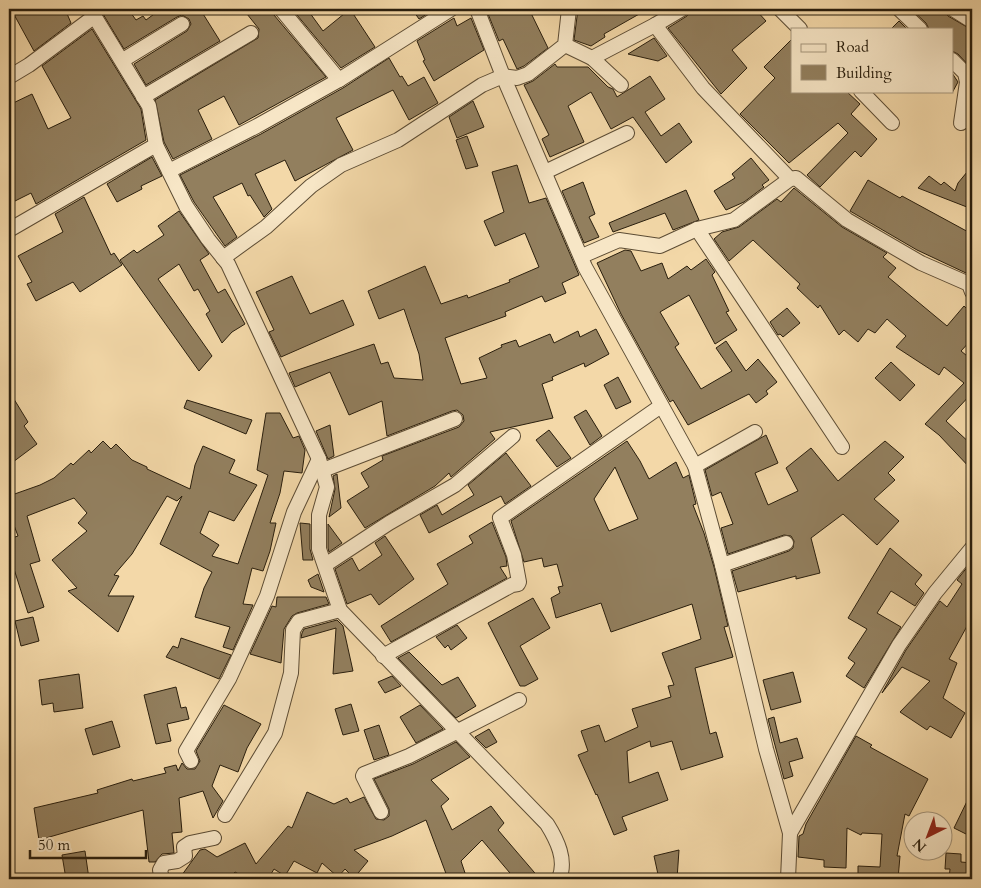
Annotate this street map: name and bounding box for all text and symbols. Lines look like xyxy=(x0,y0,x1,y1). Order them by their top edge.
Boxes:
legend xyxy=(791,28,954,92)
text: Road xyxy=(836,37,869,57)
text: Building xyxy=(836,63,892,83)
north arrow xyxy=(904,810,954,860)
scale bar xyxy=(30,828,146,860)
text: N xyxy=(909,834,931,856)
text: 50 m xyxy=(38,835,70,855)

